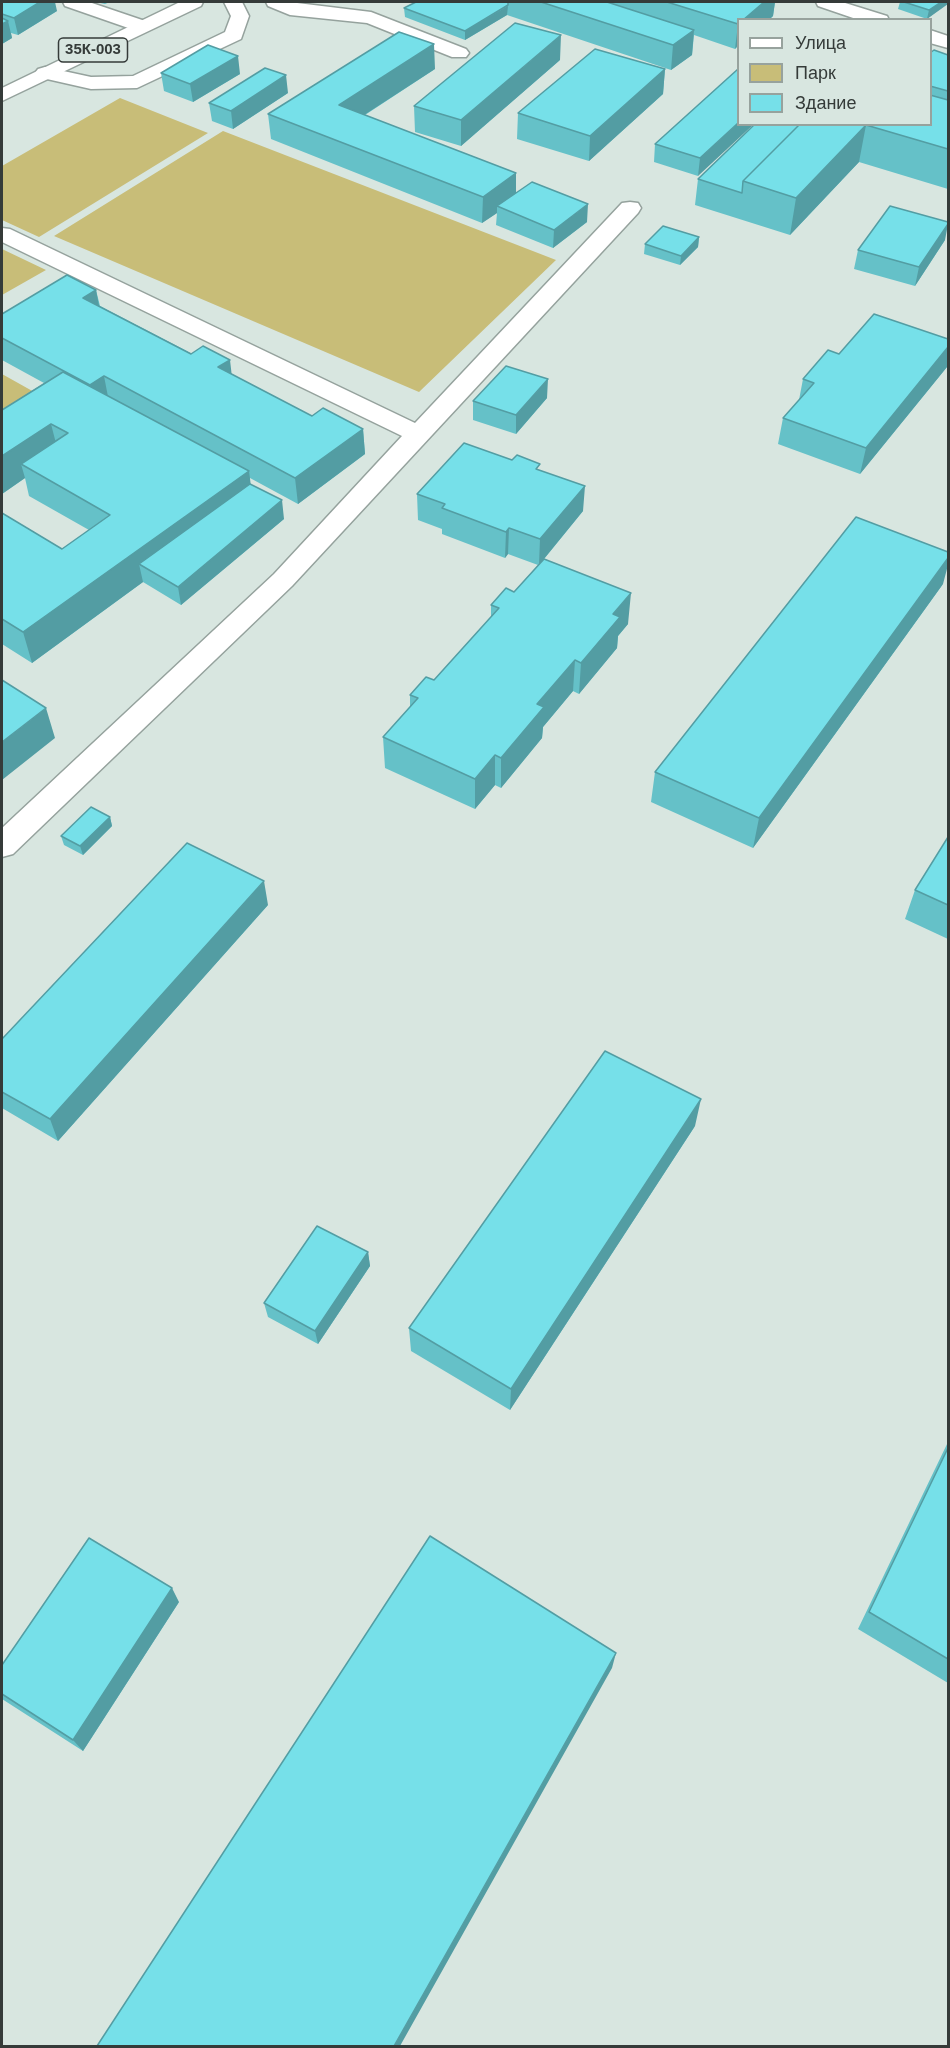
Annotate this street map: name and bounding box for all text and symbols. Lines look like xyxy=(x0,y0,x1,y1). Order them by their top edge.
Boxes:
legend xyxy=(737,18,932,126)
text: Улица xyxy=(795,33,846,53)
road number: 35К-003 xyxy=(58,38,128,62)
text: Парк xyxy=(795,63,836,83)
text: Здание xyxy=(795,93,856,113)

